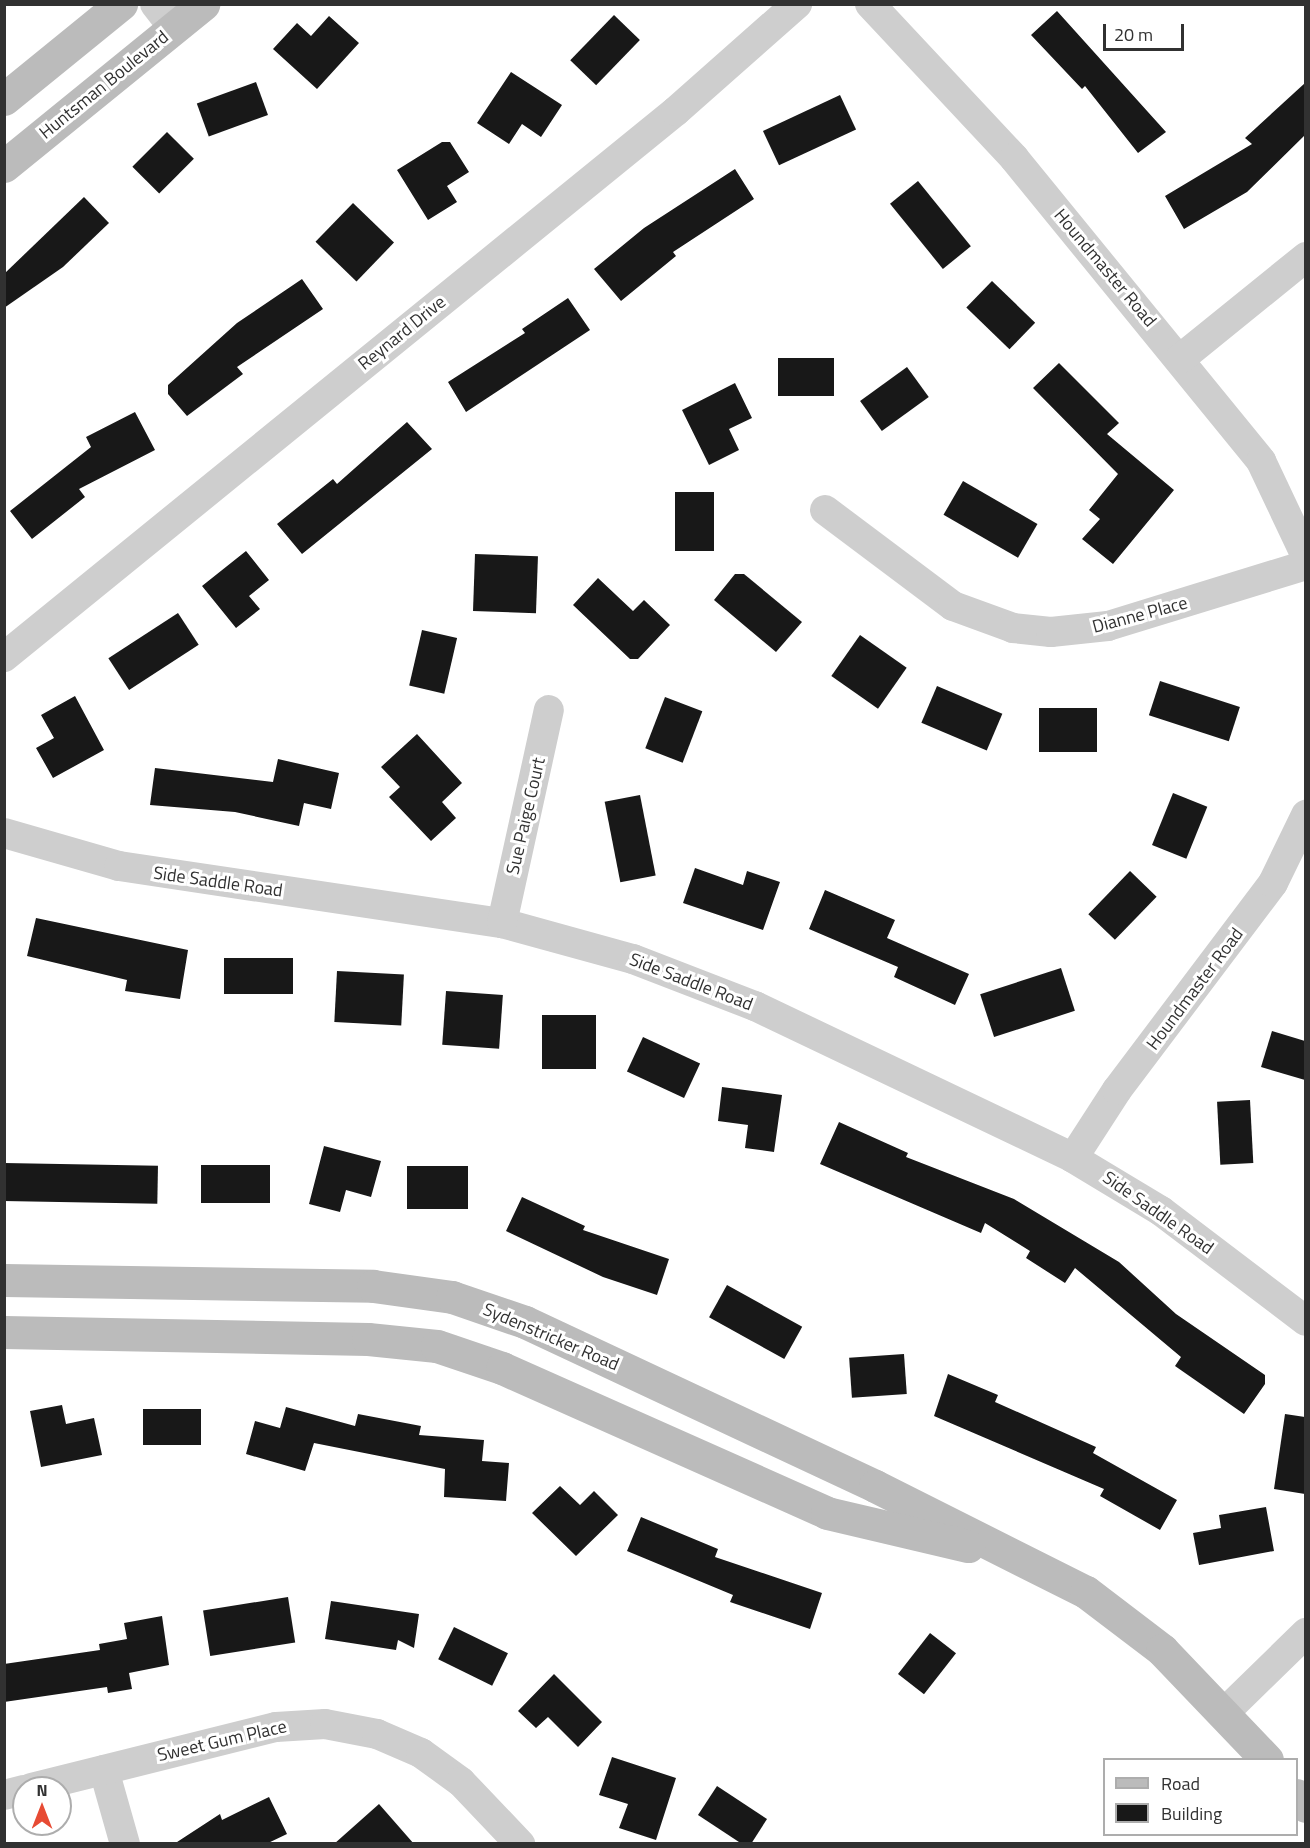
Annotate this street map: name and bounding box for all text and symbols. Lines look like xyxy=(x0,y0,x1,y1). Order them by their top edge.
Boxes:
scale bar xyxy=(1106,12,1187,50)
text: 20 m xyxy=(1114,21,1153,48)
street label: Huntsman Boulevard xyxy=(35,26,173,144)
street label: Houndmaster Road xyxy=(1049,205,1161,331)
street label: Reynard Drive xyxy=(354,291,450,375)
street label: Dianne Place xyxy=(1090,592,1190,638)
street label: Sue Paige Court xyxy=(502,755,550,877)
street label: Side Saddle Road xyxy=(152,862,284,902)
street label: Houndmaster Road xyxy=(1142,924,1248,1054)
street label: Side Saddle Road xyxy=(626,949,756,1015)
street label: Side Saddle Road xyxy=(1098,1167,1218,1259)
street label: Sydenstricker Road xyxy=(480,1299,622,1375)
street label: Sweet Gum Place xyxy=(155,1716,289,1766)
legend xyxy=(1103,1758,1298,1836)
text: Road xyxy=(1161,1770,1200,1797)
north arrow xyxy=(12,1776,72,1836)
text: N xyxy=(36,1778,48,1802)
text: Building xyxy=(1161,1800,1222,1827)

